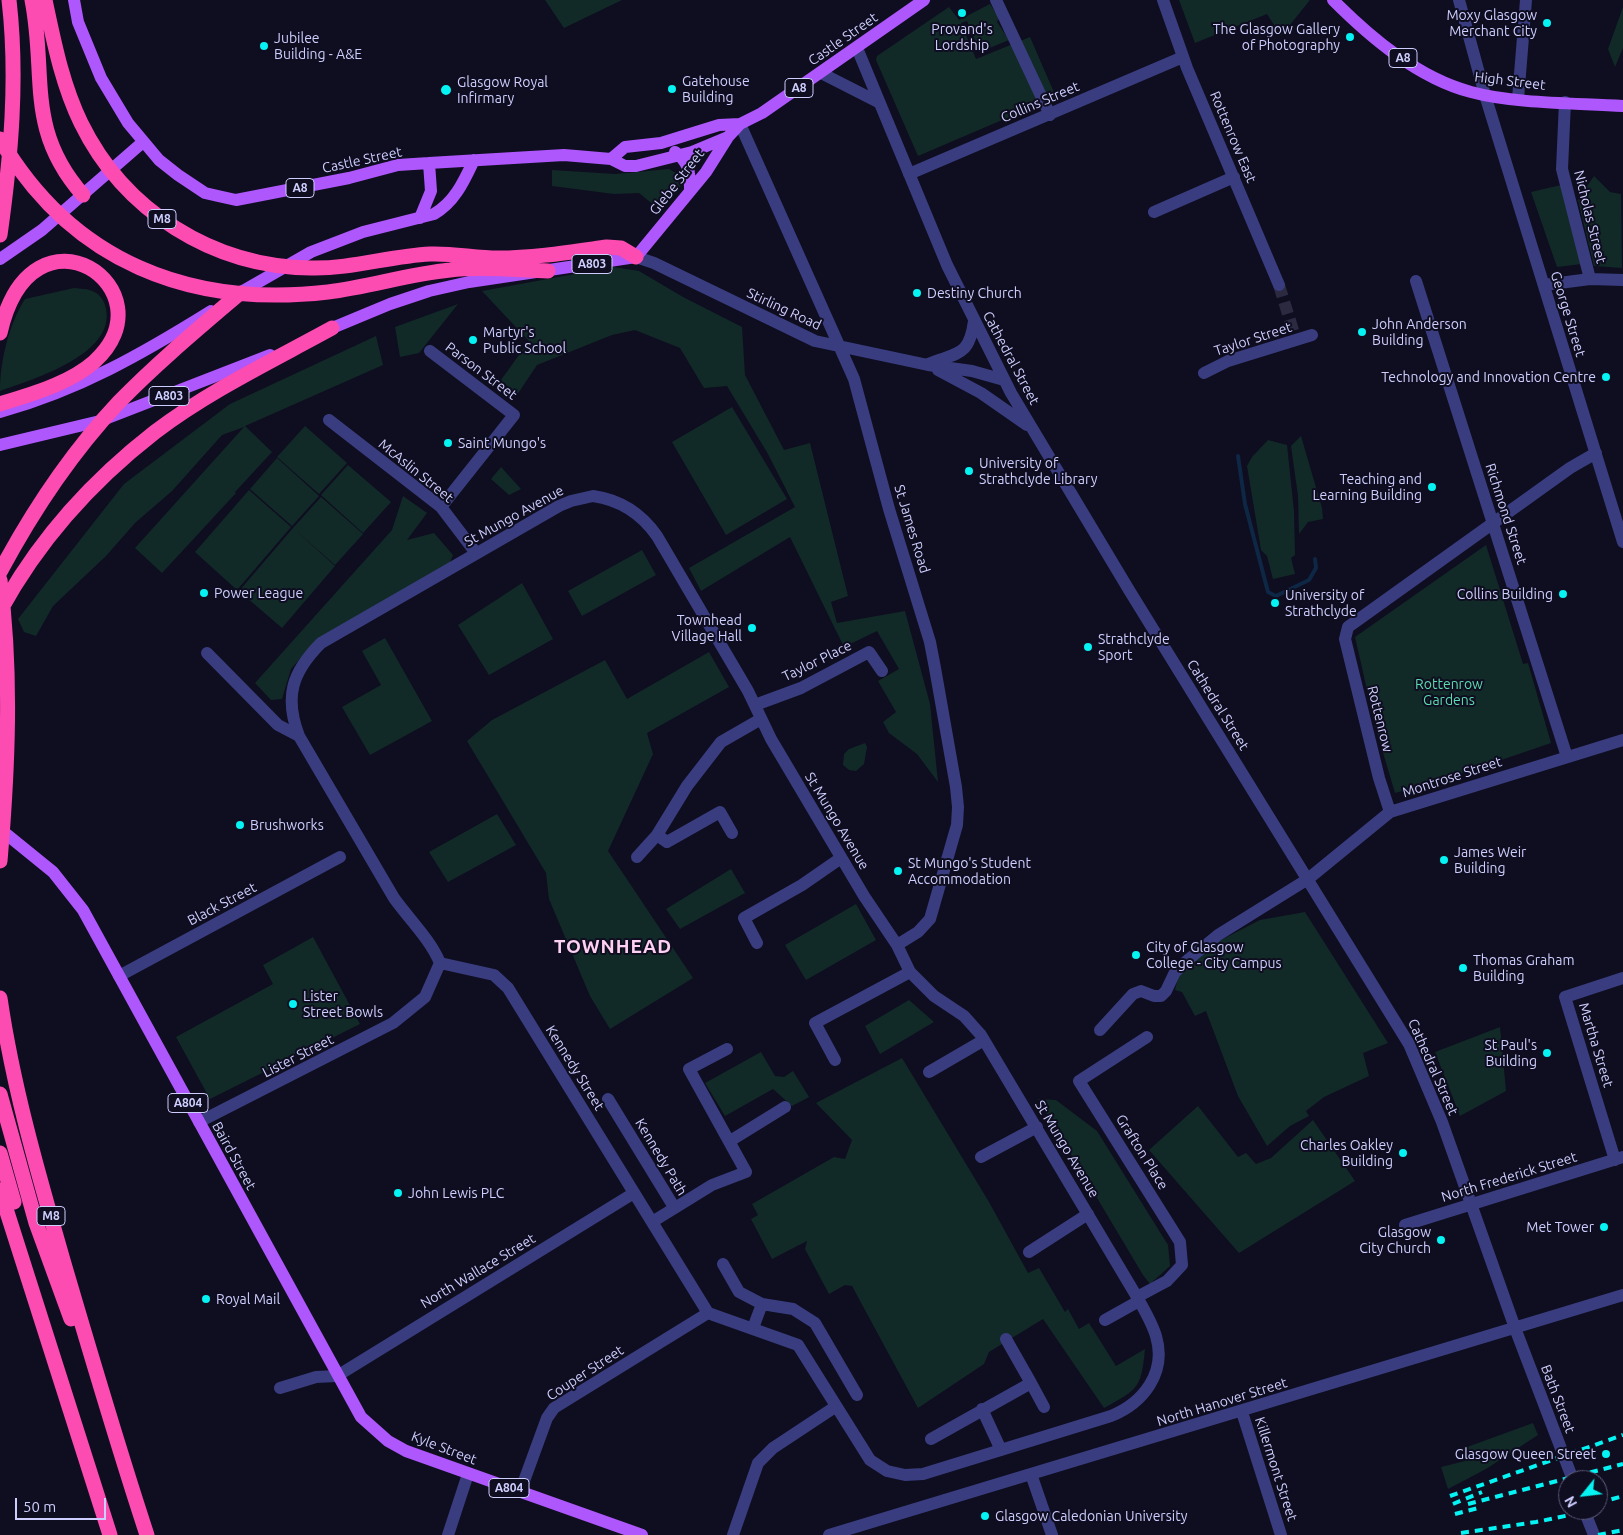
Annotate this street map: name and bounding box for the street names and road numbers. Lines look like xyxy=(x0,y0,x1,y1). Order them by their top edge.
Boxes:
street label: Castle Street xyxy=(805,9,881,69)
road number: A8 xyxy=(1389,48,1417,68)
street label: High Street xyxy=(1473,68,1547,94)
road number: A8 xyxy=(785,78,813,98)
street label: Collins Street xyxy=(998,78,1082,126)
street label: Rottenrow East xyxy=(1206,89,1260,185)
street label: Castle Street xyxy=(321,143,403,177)
street label: Glebe Street xyxy=(646,146,708,218)
street label: Nicholas Street xyxy=(1570,169,1610,265)
road number: A8 xyxy=(286,178,314,198)
road number: M8 xyxy=(148,210,176,228)
road number: A803 xyxy=(572,254,612,274)
street label: George Street xyxy=(1547,269,1589,359)
street label: Stirling Road xyxy=(744,284,824,334)
street label: Cathedral Street xyxy=(979,308,1043,408)
street label: Taylor Street xyxy=(1212,319,1294,359)
street label: Parson Street xyxy=(442,339,520,403)
road number: A803 xyxy=(149,386,189,406)
street label: McAslin Street xyxy=(375,436,457,506)
street label: Richmond Street xyxy=(1482,461,1530,567)
street label: St Mungo Avenue xyxy=(461,482,567,550)
street label: St James Road xyxy=(891,483,933,575)
street label: Taylor Place xyxy=(780,637,854,685)
street label: Cathedral Street xyxy=(1183,657,1253,753)
street label: Rottenrow xyxy=(1364,684,1396,754)
street label: Montrose Street xyxy=(1400,753,1504,801)
street label: St Mungo Avenue xyxy=(801,769,873,873)
street label: Black Street xyxy=(185,879,259,929)
street label: Martha Street xyxy=(1575,1001,1617,1089)
street label: Cathedral Street xyxy=(1404,1016,1462,1118)
street label: Kennedy Street xyxy=(542,1022,608,1114)
street label: Lister Street xyxy=(260,1031,336,1081)
road number: A804 xyxy=(168,1094,208,1112)
street label: St Mungo Avenue xyxy=(1031,1097,1103,1201)
street label: Grafton Place xyxy=(1112,1111,1172,1193)
street label: Kennedy Path xyxy=(631,1115,691,1199)
street label: Baird Street xyxy=(208,1119,260,1193)
street label: North Frederick Street xyxy=(1439,1148,1579,1206)
road number: M8 xyxy=(37,1206,65,1226)
street label: North Wallace Street xyxy=(417,1230,539,1312)
street label: Couper Street xyxy=(543,1342,627,1404)
street label: Bath Street xyxy=(1537,1362,1579,1436)
street label: North Hanover Street xyxy=(1155,1374,1289,1430)
street label: Killermont Street xyxy=(1251,1415,1301,1523)
street label: Kyle Street xyxy=(409,1428,479,1468)
road number: A804 xyxy=(489,1479,529,1498)

